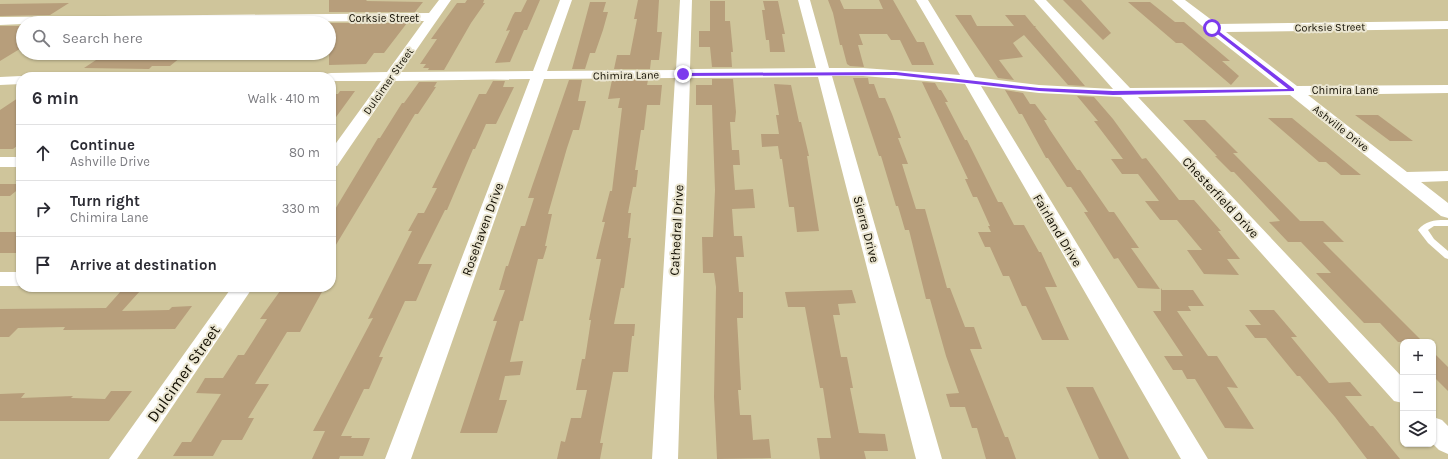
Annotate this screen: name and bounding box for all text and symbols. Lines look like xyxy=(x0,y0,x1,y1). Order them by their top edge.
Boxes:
street label: Corksie Street xyxy=(349,12,419,25)
search box xyxy=(16,16,336,60)
route start xyxy=(1203,19,1221,37)
street label: Corksie Street xyxy=(1295,20,1365,35)
icon: search xyxy=(30,27,52,49)
text: Search here xyxy=(62,29,143,47)
street label: Dulcimer Street xyxy=(361,45,416,117)
route end xyxy=(674,65,692,83)
street label: Chimira Lane xyxy=(593,68,660,83)
street label: Chimira Lane xyxy=(1312,84,1379,97)
text: 6 min xyxy=(32,88,79,108)
text: Walk · 410 m xyxy=(248,91,320,106)
street label: Ashville Drive xyxy=(1310,102,1372,155)
text: Continue xyxy=(70,136,135,154)
icon: ahead xyxy=(32,142,54,164)
text: 80 m xyxy=(289,145,320,160)
text: Ashville Drive xyxy=(70,154,150,169)
street label: Chesterfield Drive xyxy=(1179,154,1262,241)
street label: Rosehaven Drive xyxy=(459,180,506,278)
street label: Cathedral Drive xyxy=(667,184,686,276)
street label: Fairland Drive xyxy=(1030,191,1085,270)
text: Turn right xyxy=(70,192,140,210)
street label: Sierra Drive xyxy=(850,194,883,264)
icon: right xyxy=(32,198,54,220)
text: 330 m xyxy=(282,201,320,216)
text: Chimira Lane xyxy=(70,210,148,225)
icon: arrive xyxy=(32,254,54,276)
text: Arrive at destination xyxy=(70,256,217,274)
street label: Dulcimer Street xyxy=(143,321,224,426)
map controls xyxy=(1400,339,1436,447)
button: + xyxy=(1400,339,1436,375)
button: − xyxy=(1400,375,1436,411)
button: layers xyxy=(1400,411,1436,447)

